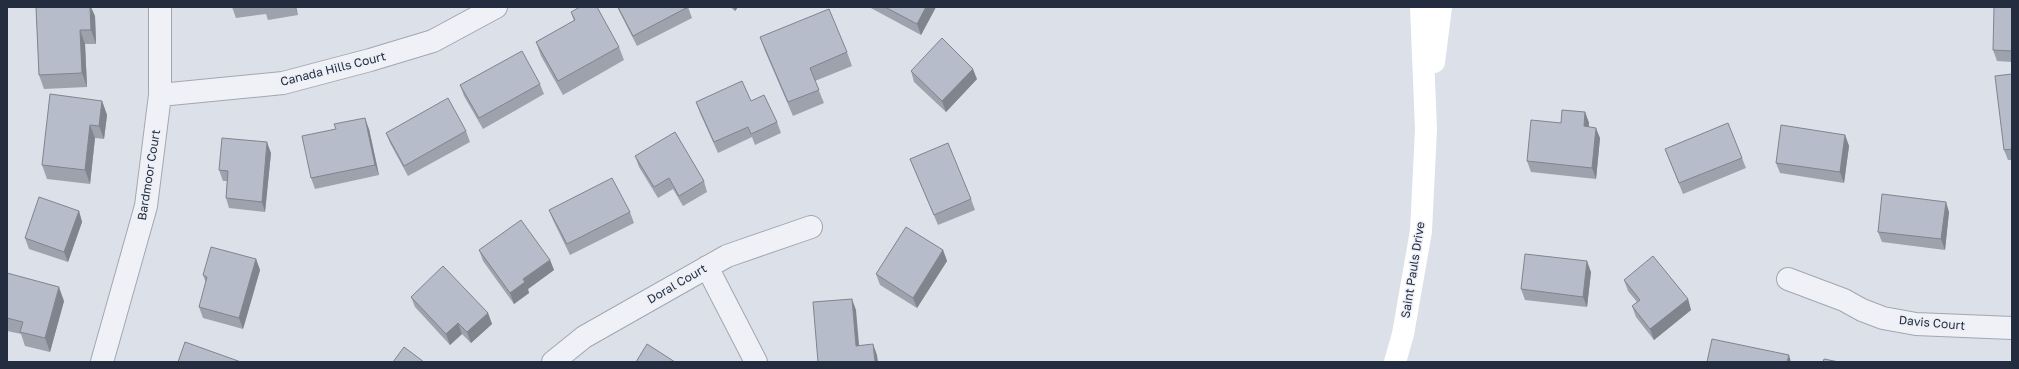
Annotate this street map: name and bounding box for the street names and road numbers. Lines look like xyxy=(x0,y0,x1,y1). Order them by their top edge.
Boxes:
street label: Canada Hills Court xyxy=(279,48,387,89)
street label: Bardmoor Court xyxy=(134,128,163,221)
street label: Saint Pauls Drive xyxy=(1397,221,1428,319)
street label: Doral Court xyxy=(644,260,709,307)
street label: Davis Court xyxy=(1898,312,1966,333)

